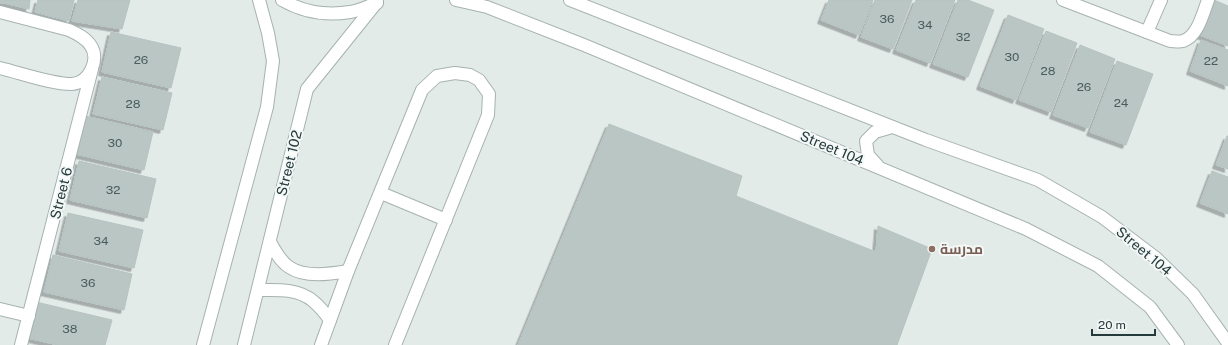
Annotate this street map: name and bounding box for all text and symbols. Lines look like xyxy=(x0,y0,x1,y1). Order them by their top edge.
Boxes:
house number: 36 xyxy=(880,12,894,26)
house number: 34 xyxy=(917,18,933,32)
house number: 32 xyxy=(956,30,970,44)
house number: 30 xyxy=(1005,50,1019,64)
house number: 26 xyxy=(134,53,148,67)
house number: 22 xyxy=(1204,54,1218,68)
house number: 28 xyxy=(1041,64,1056,78)
house number: 26 xyxy=(1077,80,1091,94)
house number: 24 xyxy=(1114,96,1129,110)
house number: 28 xyxy=(126,97,141,111)
street label: Street 104 xyxy=(798,127,866,169)
street label: Street 102 xyxy=(273,129,305,197)
house number: 30 xyxy=(108,136,122,150)
street label: Street 6 xyxy=(47,165,75,221)
house number: 32 xyxy=(106,183,120,197)
street label: Street 104 xyxy=(1113,223,1175,279)
house number: 34 xyxy=(93,234,109,248)
place label: مدرسة xyxy=(940,241,983,257)
marker: مدرسة xyxy=(927,244,937,254)
house number: 36 xyxy=(81,276,95,290)
scale bar xyxy=(1092,311,1155,337)
text: 20 m xyxy=(1098,318,1126,332)
house number: 38 xyxy=(62,322,78,336)

